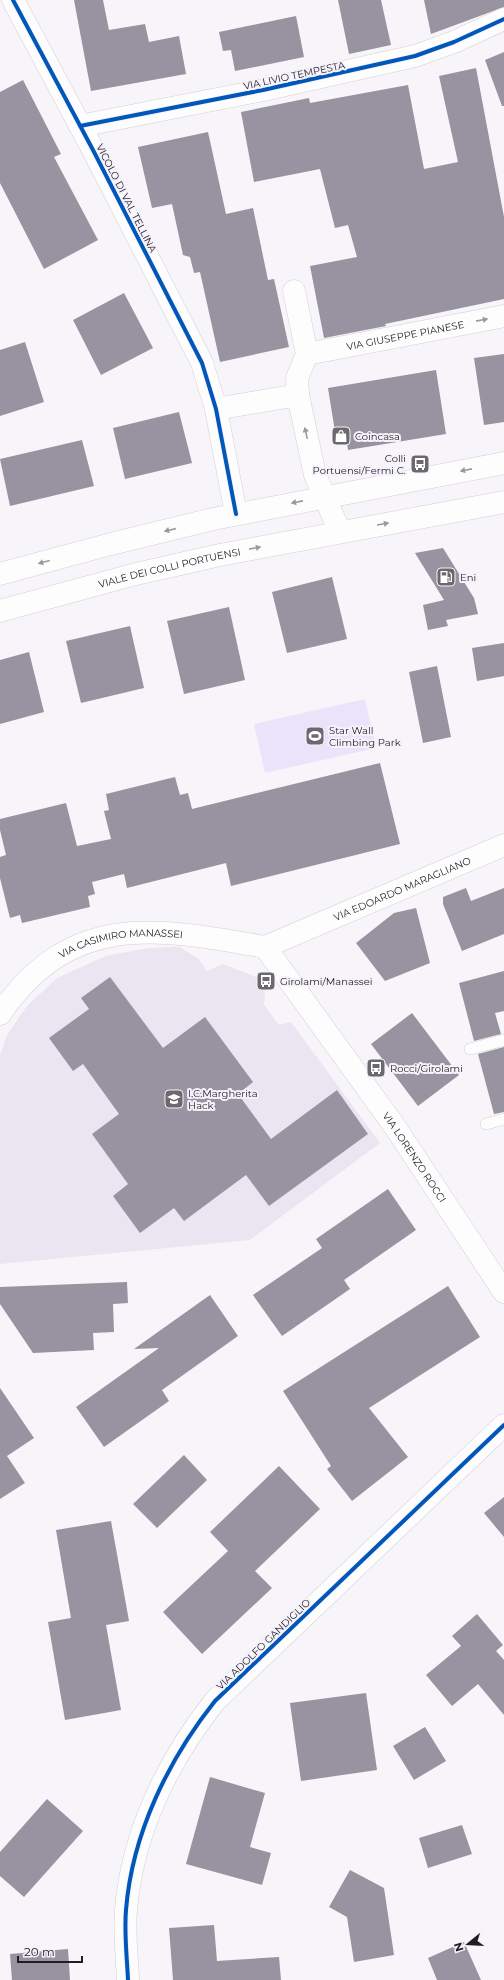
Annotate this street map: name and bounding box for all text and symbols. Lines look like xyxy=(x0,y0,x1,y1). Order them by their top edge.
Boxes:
street label: VIA LIVIO TEMPESTA xyxy=(242,58,347,93)
street label: VICOLO DI VAL TELLINA xyxy=(93,142,160,256)
one-way arrow xyxy=(476,317,489,323)
street label: VIA GIUSEPPE PIANESE xyxy=(345,318,466,353)
shop icon: Coincasa xyxy=(330,425,352,447)
one-way arrow xyxy=(302,426,308,439)
place label: Coincasa xyxy=(355,430,400,443)
place label: Colli Portuensi/Fermi C. xyxy=(313,452,406,477)
bus stop icon: Colli Portuensi/Fermi C. xyxy=(409,453,431,475)
one-way arrow xyxy=(460,468,472,474)
one-way arrow xyxy=(291,500,303,506)
one-way arrow xyxy=(377,521,389,527)
one-way arrow xyxy=(163,527,176,533)
street label: VIALE DEI COLLI PORTUENSI xyxy=(97,545,242,591)
one-way arrow xyxy=(249,545,261,551)
one-way arrow xyxy=(37,559,49,565)
fuel station icon: Eni xyxy=(435,566,457,588)
place label: Eni xyxy=(460,571,476,584)
place label: Star Wall Climbing Park xyxy=(329,724,401,749)
sports icon: Star Wall Climbing Park xyxy=(304,725,326,747)
street label: VIA EDOARDO MARAGLIANO xyxy=(332,854,473,924)
street label: VIA CASIMIRO MANASSEI xyxy=(56,926,184,961)
bus stop icon: Girolami/Manassei xyxy=(255,970,277,992)
place label: Girolami/Manassei xyxy=(280,975,372,988)
bus stop icon: Rocci/Girolami xyxy=(365,1057,387,1079)
place label: Rocci/Girolami xyxy=(390,1062,463,1075)
place label: I.C.Margherita Hack xyxy=(188,1087,258,1112)
school or university icon: I.C.Margherita Hack xyxy=(163,1088,185,1110)
street label: VIA LORENZO ROCCI xyxy=(380,1110,449,1205)
street label: VIA ADOLFO GANDIGLIO xyxy=(214,1596,313,1693)
north arrow xyxy=(448,1924,488,1964)
scale bar xyxy=(18,1938,82,1964)
text: N xyxy=(450,1941,467,1953)
text: 20 m xyxy=(24,1944,55,1959)

